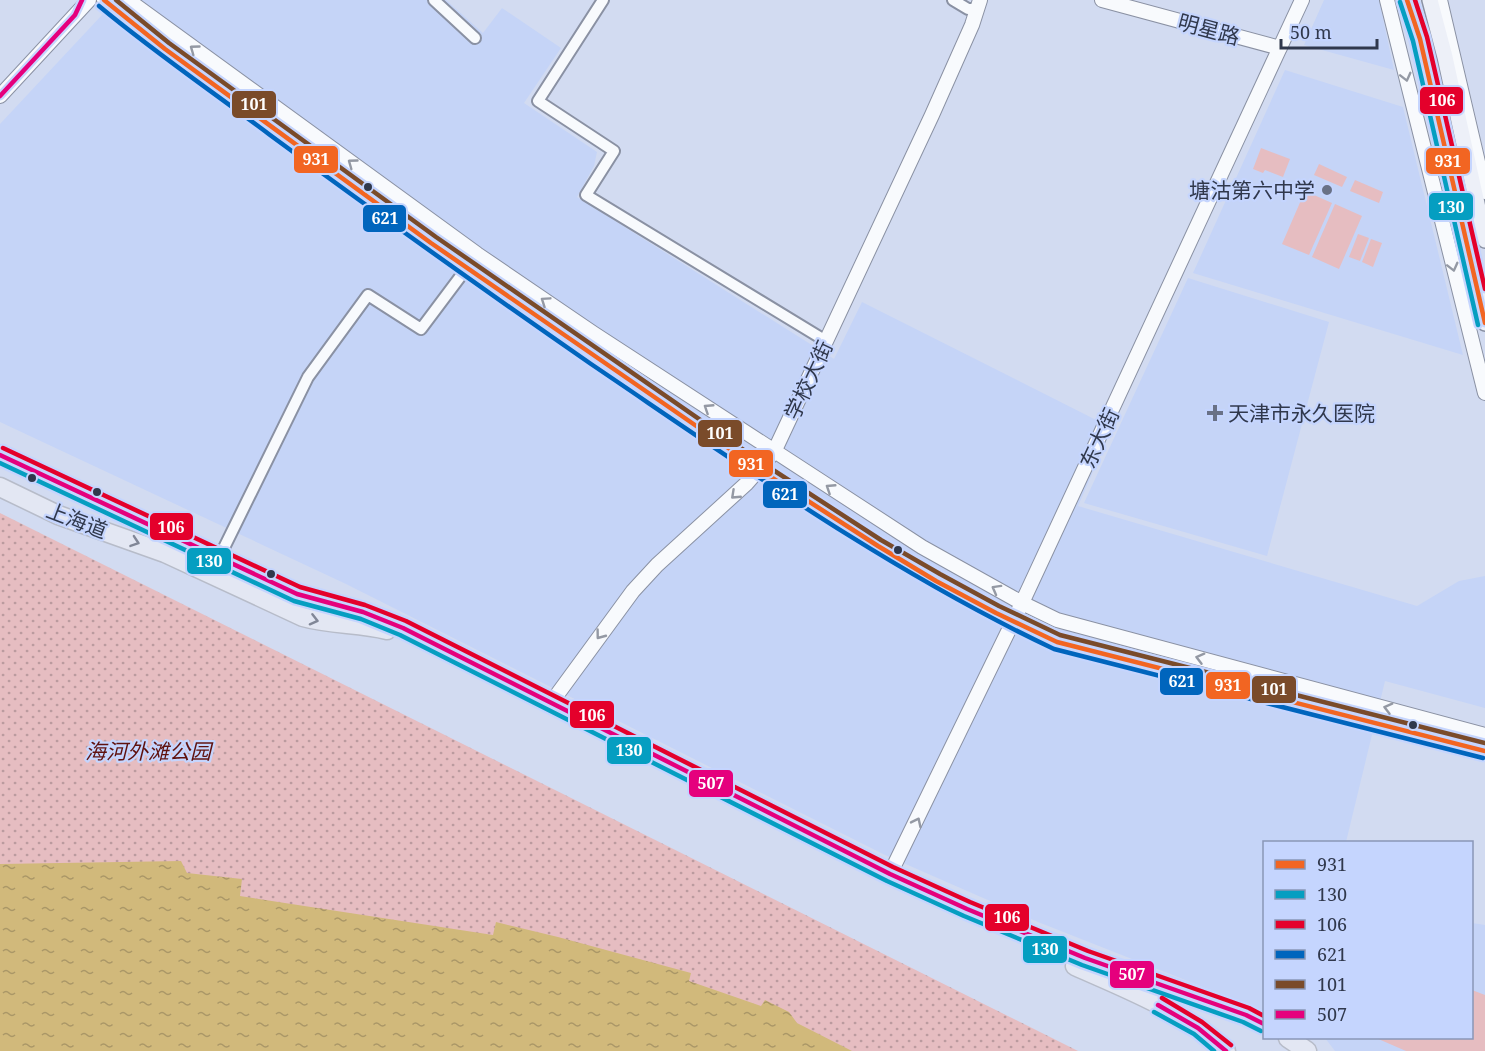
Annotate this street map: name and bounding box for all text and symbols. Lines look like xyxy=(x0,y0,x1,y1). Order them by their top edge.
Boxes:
street label: 明星路 xyxy=(1175,7,1243,51)
scale bar xyxy=(1281,12,1377,50)
text: 50 m xyxy=(1290,20,1332,44)
one-way arrow xyxy=(190,45,201,56)
one-way arrow xyxy=(1399,72,1412,82)
line badge: 106 xyxy=(1419,86,1464,115)
text: 106 xyxy=(1428,89,1456,111)
line badge: 101 xyxy=(231,90,277,119)
text: 101 xyxy=(240,93,268,115)
line badge: 931 xyxy=(293,145,339,174)
line badge: 931 xyxy=(1425,147,1471,175)
text: 931 xyxy=(302,148,330,170)
text: 931 xyxy=(1434,150,1462,172)
one-way arrow xyxy=(348,160,359,171)
place label: 塘沽第六中学 xyxy=(1189,176,1315,204)
unlabelled marker xyxy=(362,181,374,193)
marker: 塘沽第六中学 xyxy=(1320,183,1334,197)
line badge: 130 xyxy=(1428,192,1474,221)
text: 130 xyxy=(1437,196,1465,218)
line badge: 621 xyxy=(362,204,407,233)
text: 621 xyxy=(371,207,399,229)
one-way arrow xyxy=(1446,261,1459,271)
one-way arrow xyxy=(541,297,552,308)
street label: 学校大街 xyxy=(778,336,838,424)
place label: 天津市永久医院 xyxy=(1228,399,1375,427)
one-way arrow xyxy=(704,404,715,415)
street label: 东大街 xyxy=(1073,404,1125,472)
marker: 天津市永久医院 xyxy=(1206,404,1224,422)
line badge: 101 xyxy=(697,419,743,448)
text: 101 xyxy=(706,422,734,444)
line badge: 931 xyxy=(728,449,774,478)
text: 931 xyxy=(737,453,765,475)
unlabelled marker xyxy=(26,472,38,484)
line badge: 621 xyxy=(762,480,808,509)
text: 621 xyxy=(771,483,799,505)
one-way arrow xyxy=(825,484,836,495)
unlabelled marker xyxy=(91,486,103,498)
one-way arrow xyxy=(731,488,742,499)
street label: 上海道 xyxy=(43,496,111,544)
line badge: 106 xyxy=(149,512,194,541)
text: 106 xyxy=(157,516,185,538)
one-way arrow xyxy=(129,535,140,547)
unlabelled marker xyxy=(892,544,904,556)
line badge: 130 xyxy=(186,547,232,575)
text: 130 xyxy=(195,550,223,572)
unlabelled marker xyxy=(265,568,277,580)
one-way arrow xyxy=(992,585,1002,596)
one-way arrow xyxy=(309,612,319,625)
one-way arrow xyxy=(597,628,608,639)
one-way arrow xyxy=(1195,652,1205,665)
line badge: 621 xyxy=(1159,667,1204,696)
text: 621 xyxy=(1168,670,1196,692)
line badge: 931 xyxy=(1205,671,1251,700)
text: 931 xyxy=(1214,674,1242,696)
line badge: 101 xyxy=(1251,675,1297,704)
text: 101 xyxy=(1260,678,1288,700)
line badge: 106 xyxy=(569,700,615,729)
one-way arrow xyxy=(1383,703,1394,715)
text: 106 xyxy=(578,704,606,726)
unlabelled marker xyxy=(1407,719,1419,731)
line badge: 130 xyxy=(606,736,652,765)
park label: 海河外滩公园 xyxy=(85,737,214,765)
text: 130 xyxy=(615,739,643,761)
line badge: 507 xyxy=(688,769,734,798)
text: 507 xyxy=(697,772,725,794)
one-way arrow xyxy=(909,817,921,828)
legend xyxy=(1263,841,1473,1039)
text: 931 xyxy=(1317,852,1347,876)
text: 130 xyxy=(1317,882,1347,906)
line badge: 106 xyxy=(984,903,1030,932)
text: 106 xyxy=(993,906,1021,928)
text: 106 xyxy=(1317,912,1347,936)
line badge: 130 xyxy=(1022,935,1068,964)
text: 130 xyxy=(1031,938,1059,960)
text: 621 xyxy=(1317,942,1347,966)
line badge: 507 xyxy=(1109,960,1155,989)
text: 507 xyxy=(1118,963,1146,985)
text: 101 xyxy=(1317,972,1347,996)
text: 507 xyxy=(1317,1002,1347,1026)

